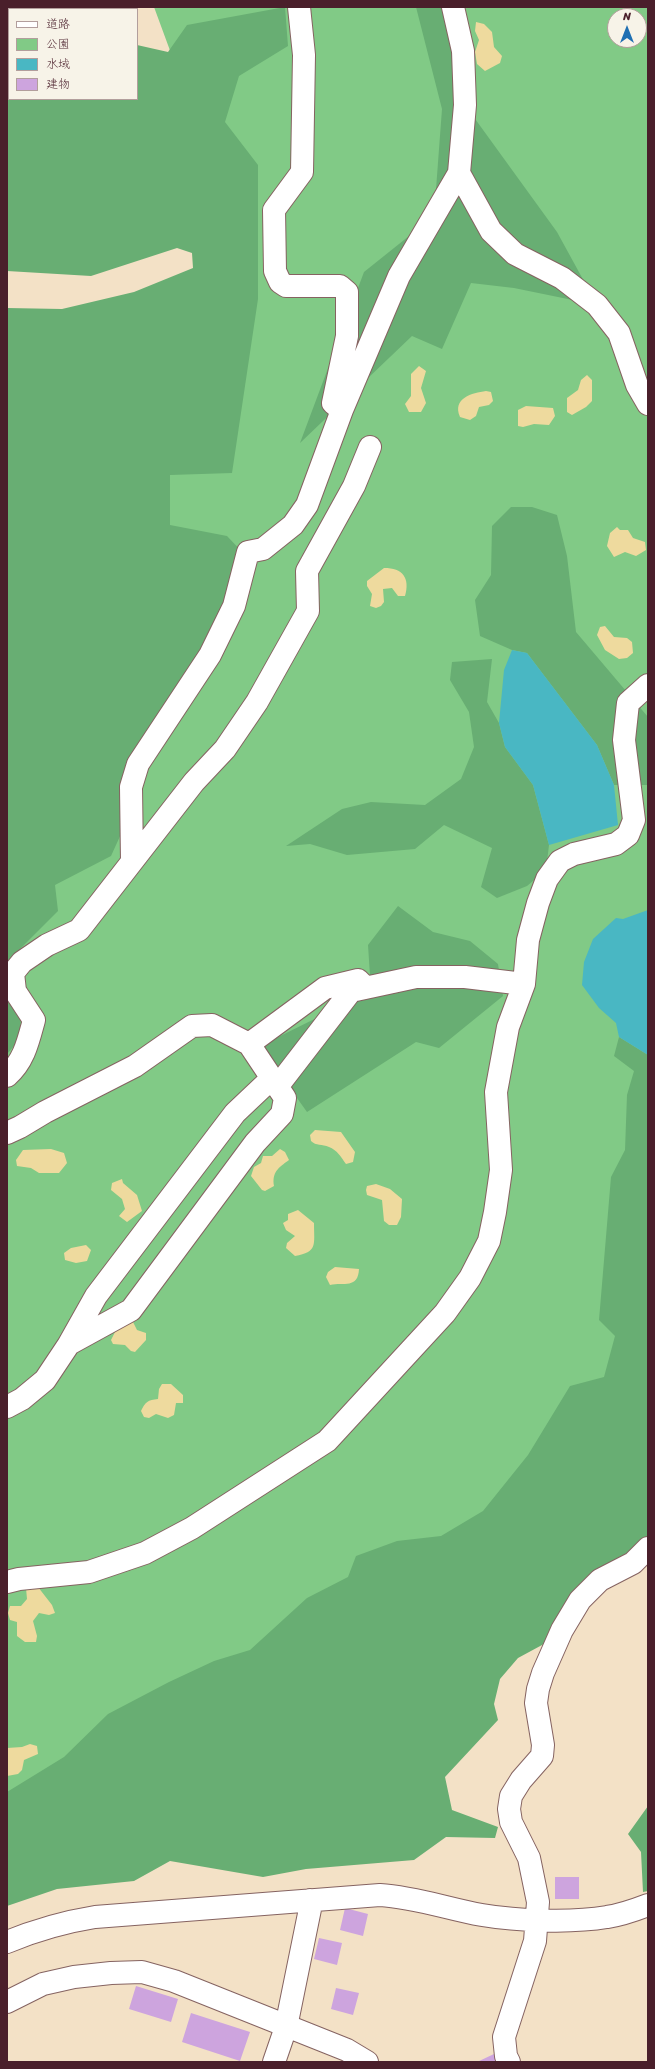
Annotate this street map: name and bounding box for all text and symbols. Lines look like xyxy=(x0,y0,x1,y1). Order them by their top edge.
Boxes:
text: N xyxy=(623,7,631,26)
legend xyxy=(8,8,138,100)
north arrow xyxy=(607,8,647,48)
text: 道路 xyxy=(46,13,70,35)
text: 公園 xyxy=(46,33,70,55)
text: 水域 xyxy=(46,53,70,75)
text: 建物 xyxy=(46,73,70,95)

